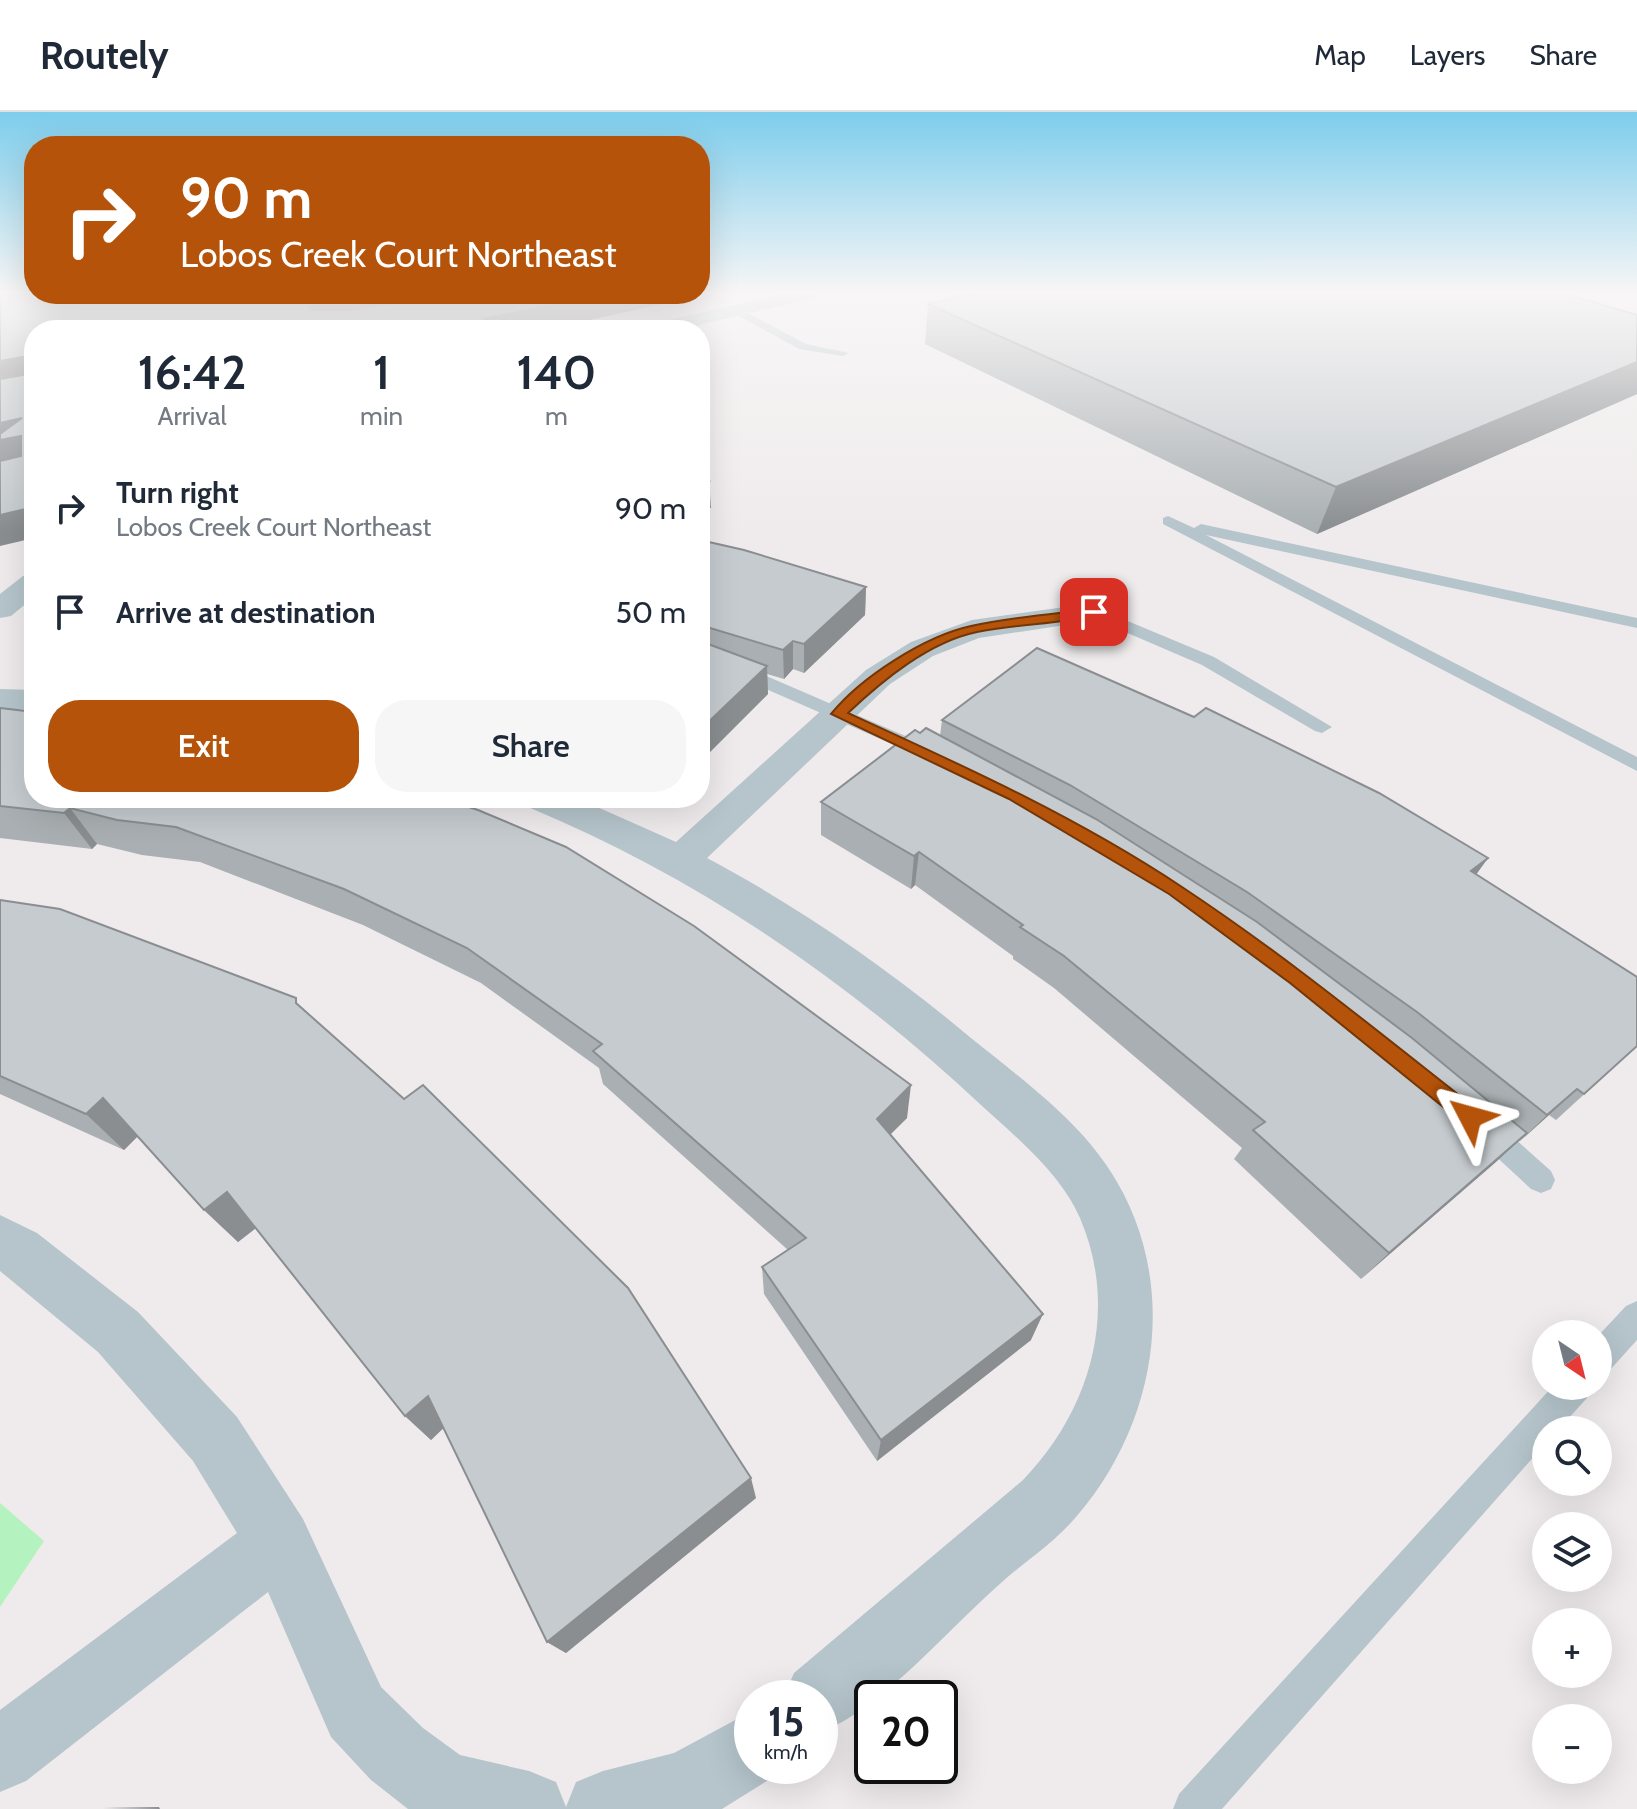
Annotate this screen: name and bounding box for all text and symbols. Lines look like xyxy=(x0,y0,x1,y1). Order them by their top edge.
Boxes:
text: Routely xyxy=(40,32,169,79)
text: Map xyxy=(1314,38,1366,72)
text: Layers xyxy=(1410,38,1485,72)
text: Share xyxy=(1529,38,1597,72)
text: 90 m xyxy=(180,164,312,232)
icon: right xyxy=(48,168,152,272)
text: Lobos Creek Court Northeast xyxy=(180,232,617,276)
text: 16:42 xyxy=(138,343,246,401)
text: 1 xyxy=(373,343,390,401)
text: 140 xyxy=(517,343,596,401)
text: Arrival xyxy=(157,400,227,432)
text: min xyxy=(360,400,403,432)
text: m xyxy=(545,400,568,432)
text: Turn right xyxy=(116,474,239,511)
icon: right xyxy=(48,486,92,530)
text: 90 m xyxy=(615,490,686,527)
text: Lobos Creek Court Northeast xyxy=(116,511,431,543)
pin xyxy=(1060,578,1128,646)
icon: arrive xyxy=(48,590,92,634)
icon: arrive xyxy=(1072,590,1116,634)
text: Arrive at destination xyxy=(116,594,376,631)
text: 50 m xyxy=(616,594,686,631)
button: Exit xyxy=(48,700,359,792)
button: Share xyxy=(375,700,686,792)
position arrow xyxy=(1428,1075,1512,1159)
north arrow xyxy=(1532,1320,1612,1400)
map controls xyxy=(1532,1320,1612,1784)
button: search xyxy=(1532,1416,1612,1496)
button: layers xyxy=(1532,1512,1612,1592)
button: + xyxy=(1532,1608,1612,1688)
speed limit sign: 20 xyxy=(854,1680,958,1784)
text: 15 xyxy=(768,1697,804,1746)
button: − xyxy=(1532,1704,1612,1784)
text: km/h xyxy=(764,1740,808,1764)

